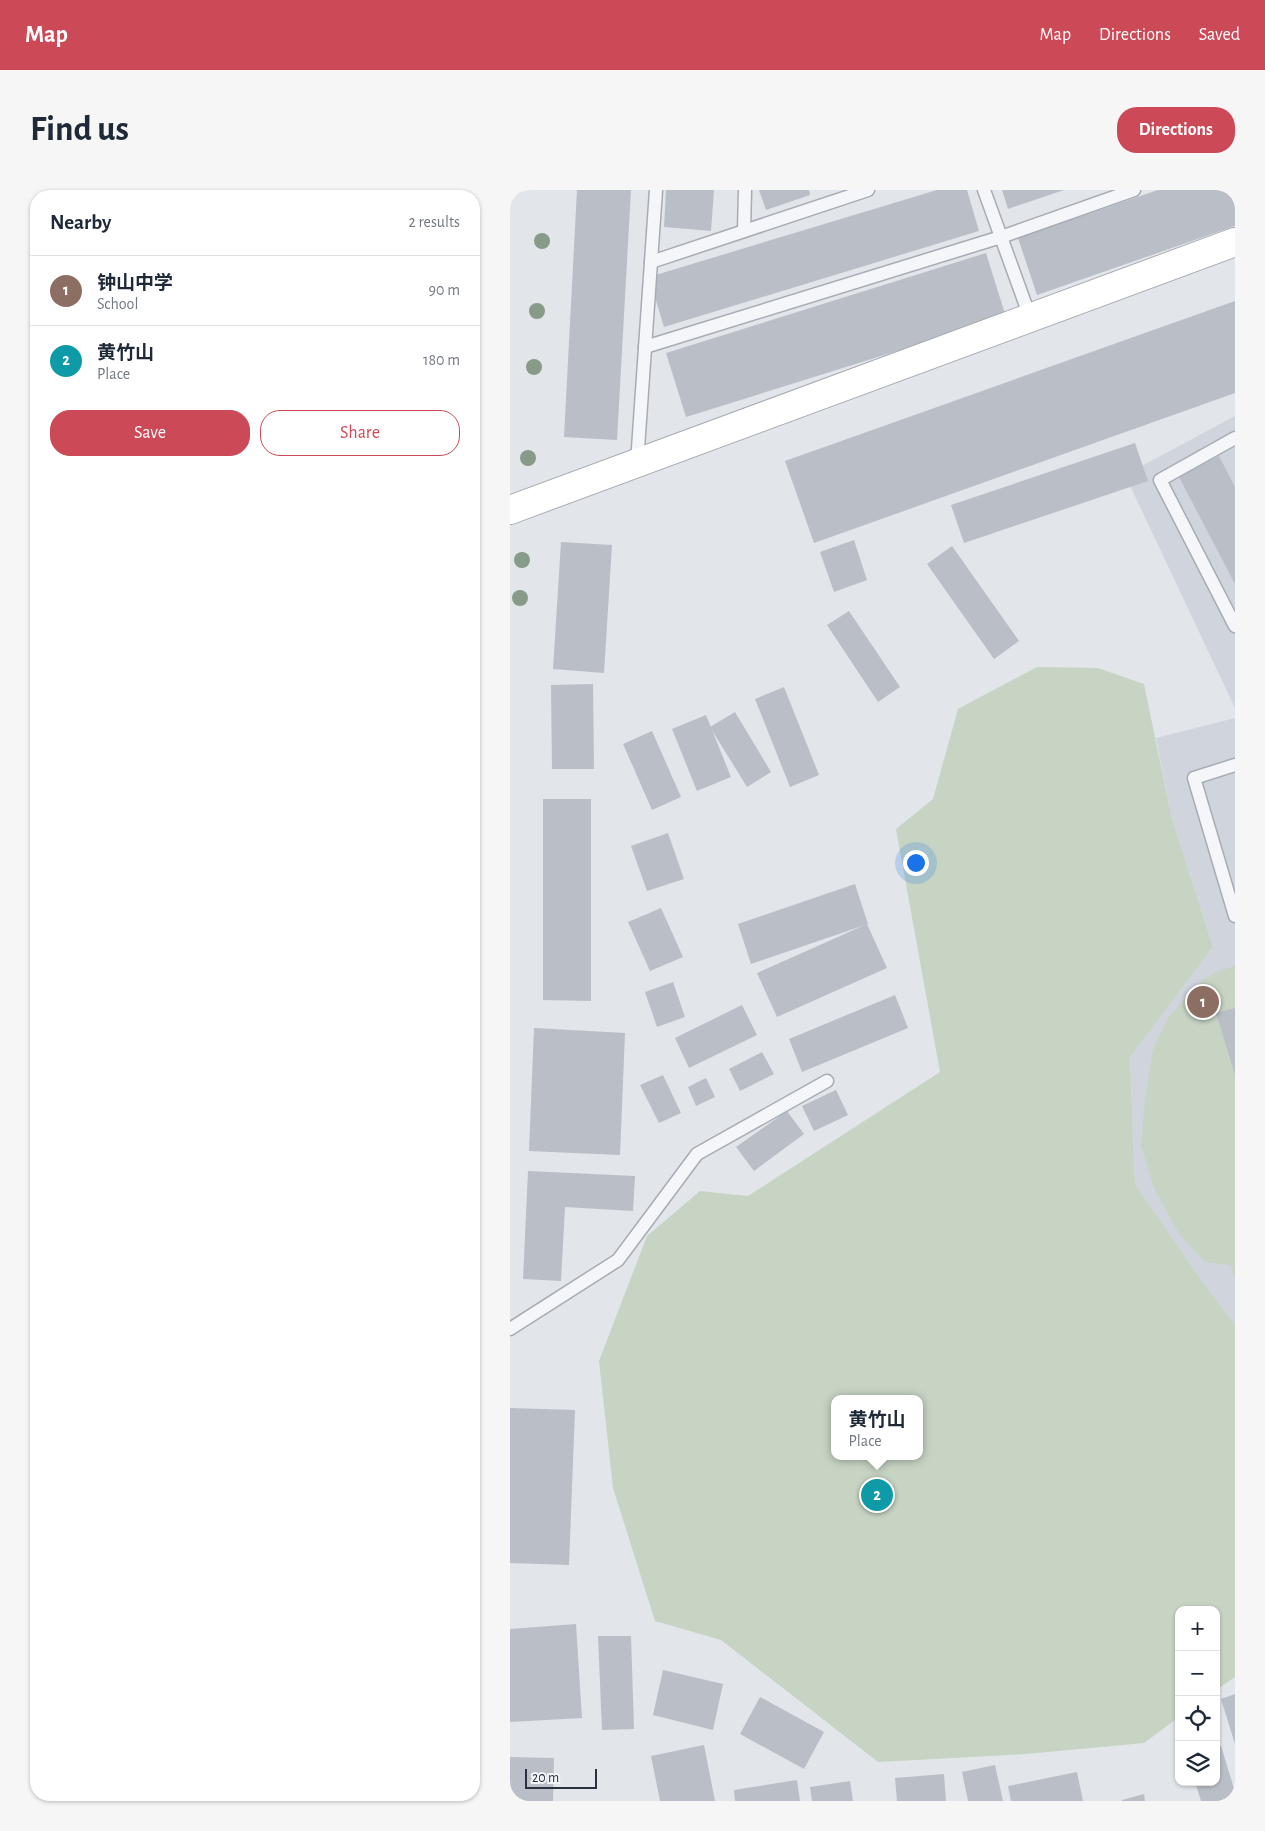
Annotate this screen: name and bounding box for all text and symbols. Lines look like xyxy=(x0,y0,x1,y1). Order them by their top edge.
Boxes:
text: Map xyxy=(25,23,68,47)
text: Map xyxy=(1040,26,1071,44)
text: Directions xyxy=(1099,26,1171,44)
text: Saved xyxy=(1199,26,1240,44)
button: Directions xyxy=(1117,107,1235,153)
text: Find us xyxy=(30,112,129,147)
text: Nearby xyxy=(50,212,111,233)
text: 2 results xyxy=(408,214,460,230)
text: 钟山中学 xyxy=(97,274,173,293)
text: 1 xyxy=(63,282,69,298)
text: 90 m xyxy=(429,282,460,298)
text: School xyxy=(97,296,138,312)
text: 黄竹山 xyxy=(97,344,154,363)
text: 2 xyxy=(62,352,70,368)
text: 180 m xyxy=(423,352,460,368)
text: Place xyxy=(97,366,130,382)
button: Save xyxy=(50,410,250,456)
button: Share xyxy=(260,410,460,456)
your location xyxy=(903,850,929,876)
pin: 1 xyxy=(1187,983,1219,1021)
popup xyxy=(831,1395,923,1460)
text: 黄竹山 xyxy=(848,1411,906,1430)
text: Place xyxy=(848,1433,882,1449)
pin: 2 xyxy=(861,1476,893,1514)
map controls xyxy=(1175,1606,1220,1786)
button: + xyxy=(1175,1606,1220,1651)
button: − xyxy=(1175,1651,1220,1696)
button: locate xyxy=(1175,1696,1220,1741)
button: layers xyxy=(1175,1741,1220,1786)
scale bar xyxy=(525,1766,598,1789)
text: 20 m xyxy=(532,1771,559,1785)

